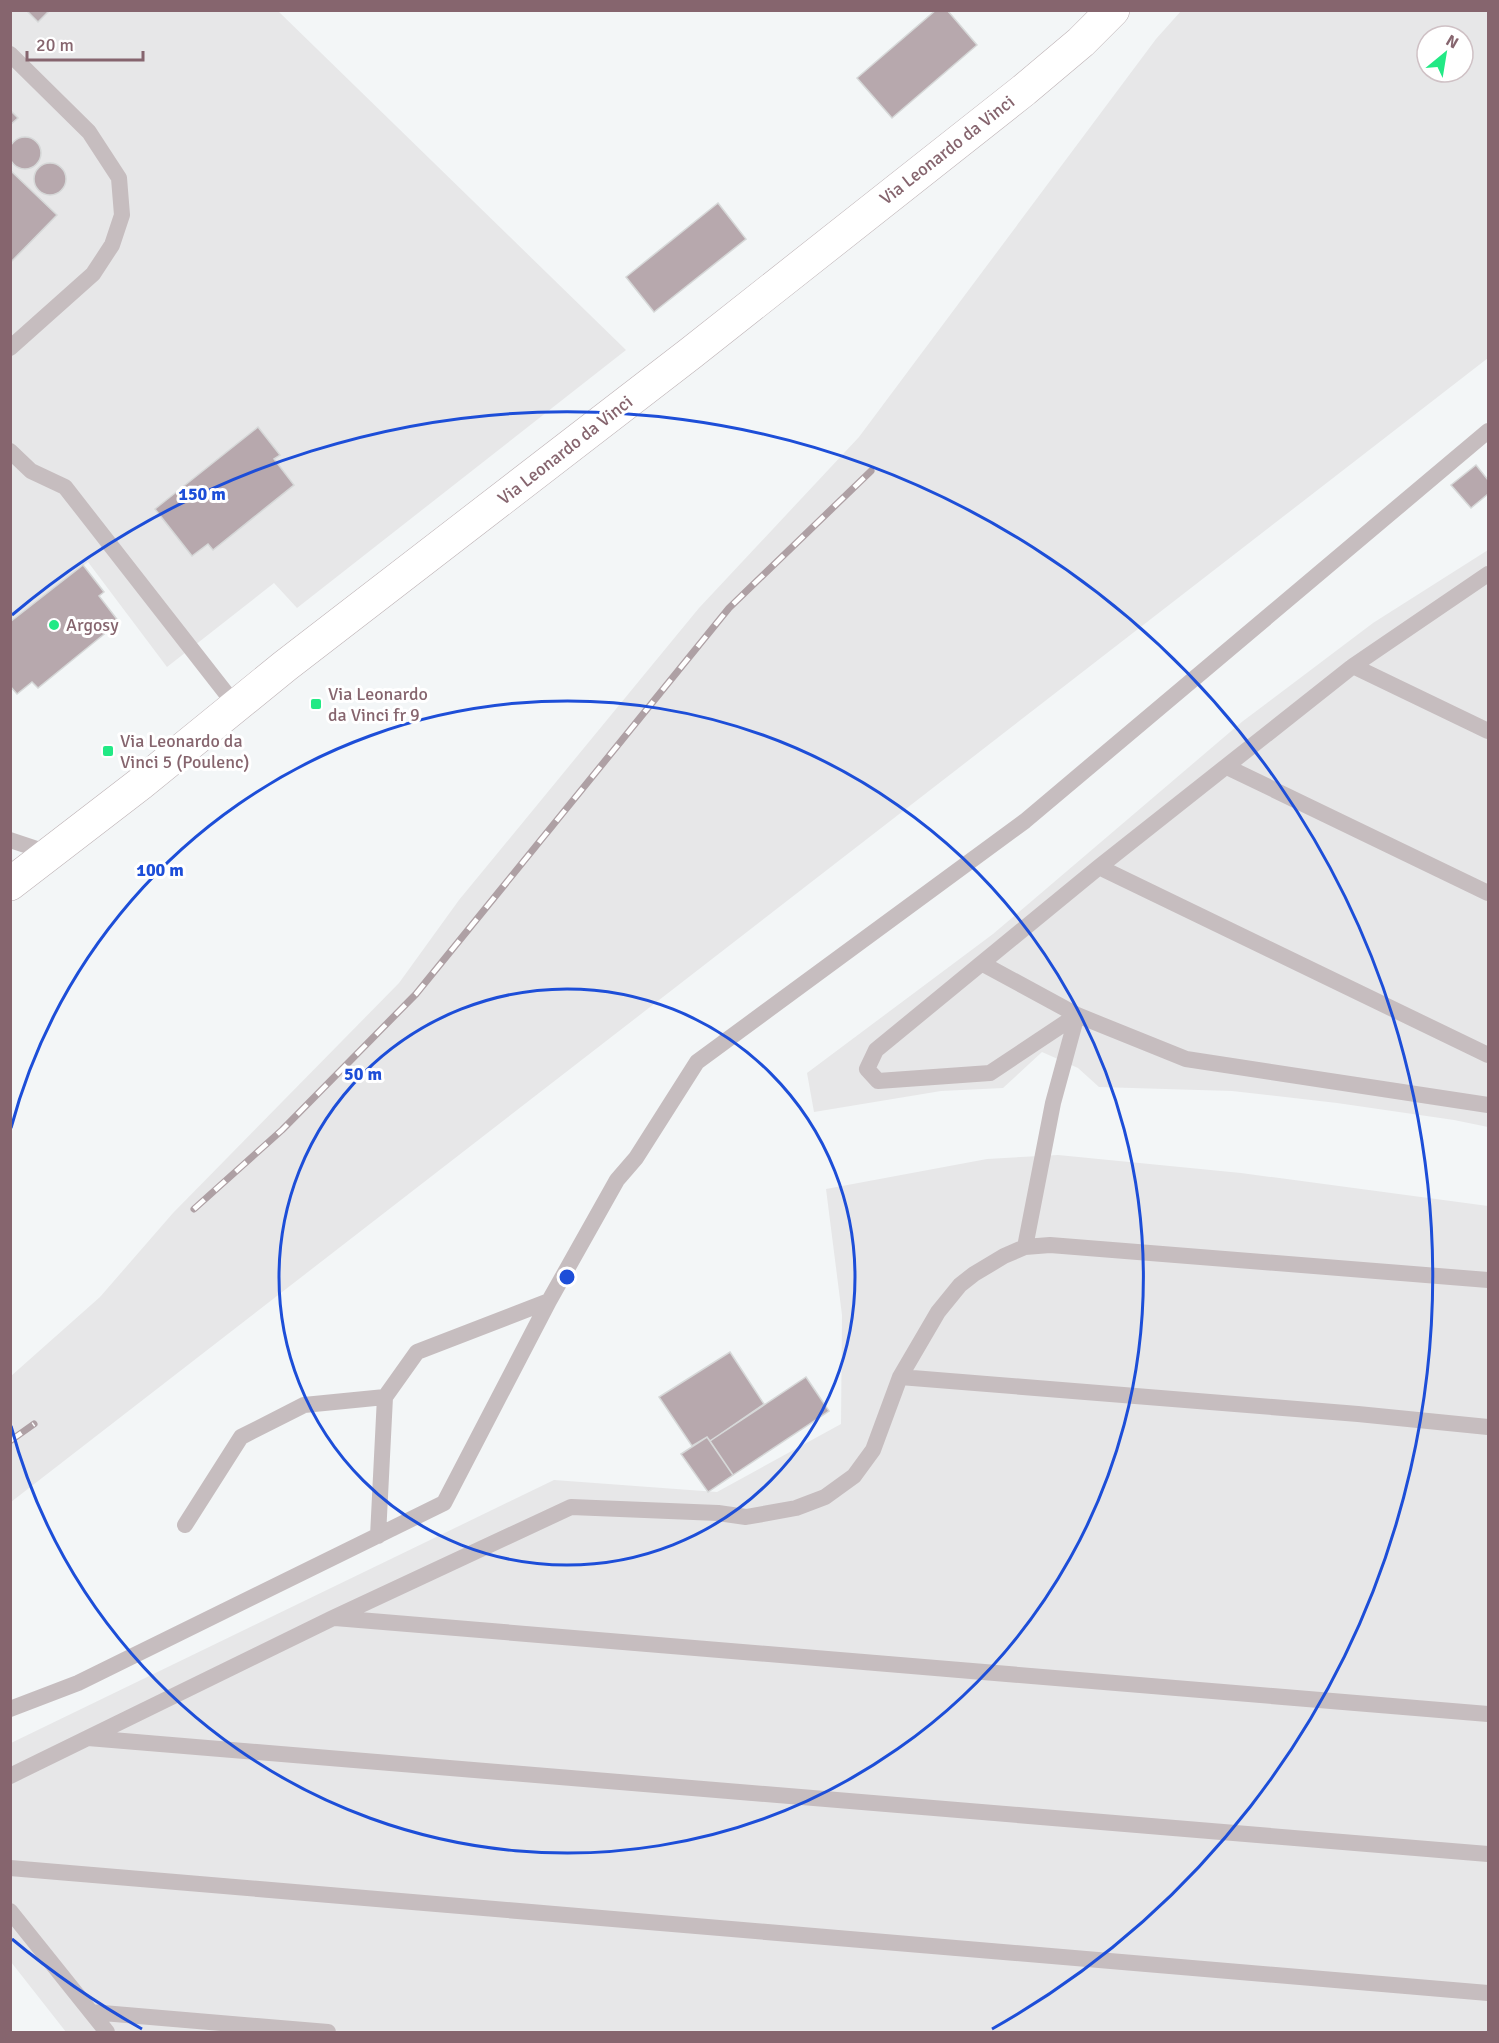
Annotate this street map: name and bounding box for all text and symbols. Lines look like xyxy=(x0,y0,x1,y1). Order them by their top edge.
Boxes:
scale bar xyxy=(27,24,142,62)
north arrow xyxy=(1415,24,1475,84)
text: N xyxy=(1442,30,1462,53)
text: 20 m xyxy=(36,34,74,56)
street label: Via Leonardo da Vinci xyxy=(875,91,1019,209)
street label: Via Leonardo da Vinci xyxy=(493,391,637,509)
text: 150 m xyxy=(178,483,226,505)
place label: Argosy xyxy=(66,614,119,636)
marker: Argosy xyxy=(47,618,61,632)
place label: Via Leonardo da Vinci fr 9 xyxy=(328,683,428,726)
marker: Via Leonardo da Vinci fr 9 xyxy=(309,697,323,711)
place label: Via Leonardo da Vinci 5 (Poulenc) xyxy=(120,730,250,773)
marker: Via Leonardo da Vinci 5 (Poulenc) xyxy=(101,744,115,758)
text: 100 m xyxy=(136,859,184,881)
text: 50 m xyxy=(344,1063,382,1085)
centre of rings xyxy=(557,1267,577,1287)

